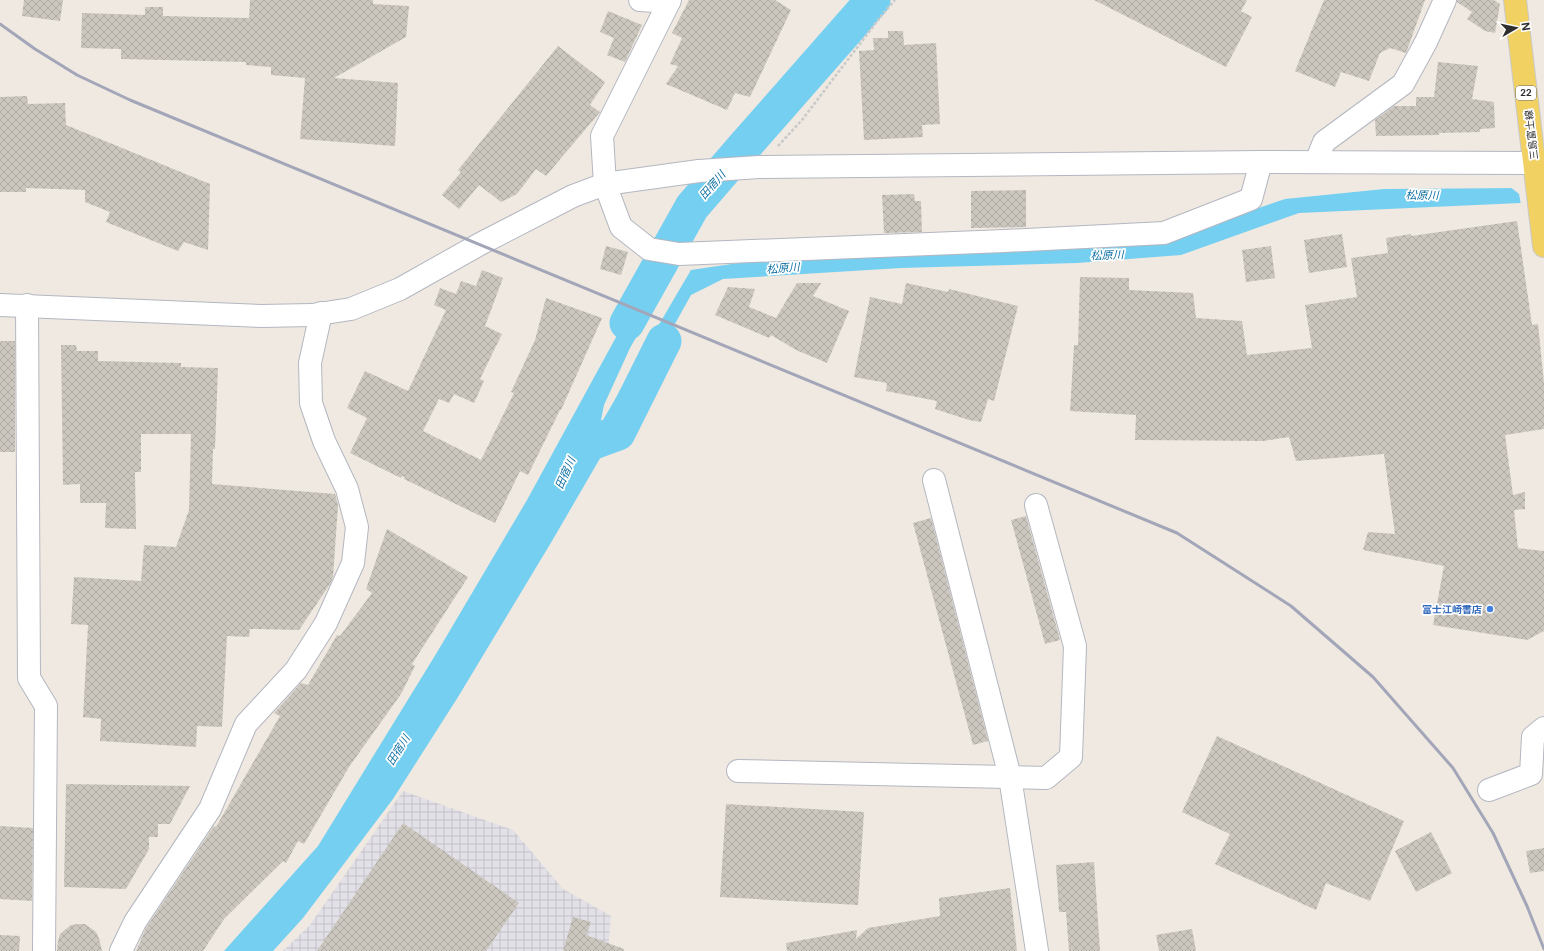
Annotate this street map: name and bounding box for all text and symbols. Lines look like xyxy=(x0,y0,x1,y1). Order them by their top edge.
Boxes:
north arrow xyxy=(1496,8,1536,48)
text: N xyxy=(1518,21,1533,32)
road number: 22 xyxy=(1516,86,1536,100)
street label: 三島富士線 xyxy=(1522,109,1540,161)
water label: 田宿川 xyxy=(696,167,729,202)
water label: 松原川 xyxy=(1405,188,1440,202)
water label: 松原川 xyxy=(1090,247,1125,263)
water label: 松原川 xyxy=(766,260,801,276)
water label: 田宿川 xyxy=(552,454,579,491)
place label: 富士江崎書店 xyxy=(1422,603,1482,615)
marker: 富士江崎書店 xyxy=(1485,604,1495,614)
water label: 田宿川 xyxy=(383,731,413,768)

